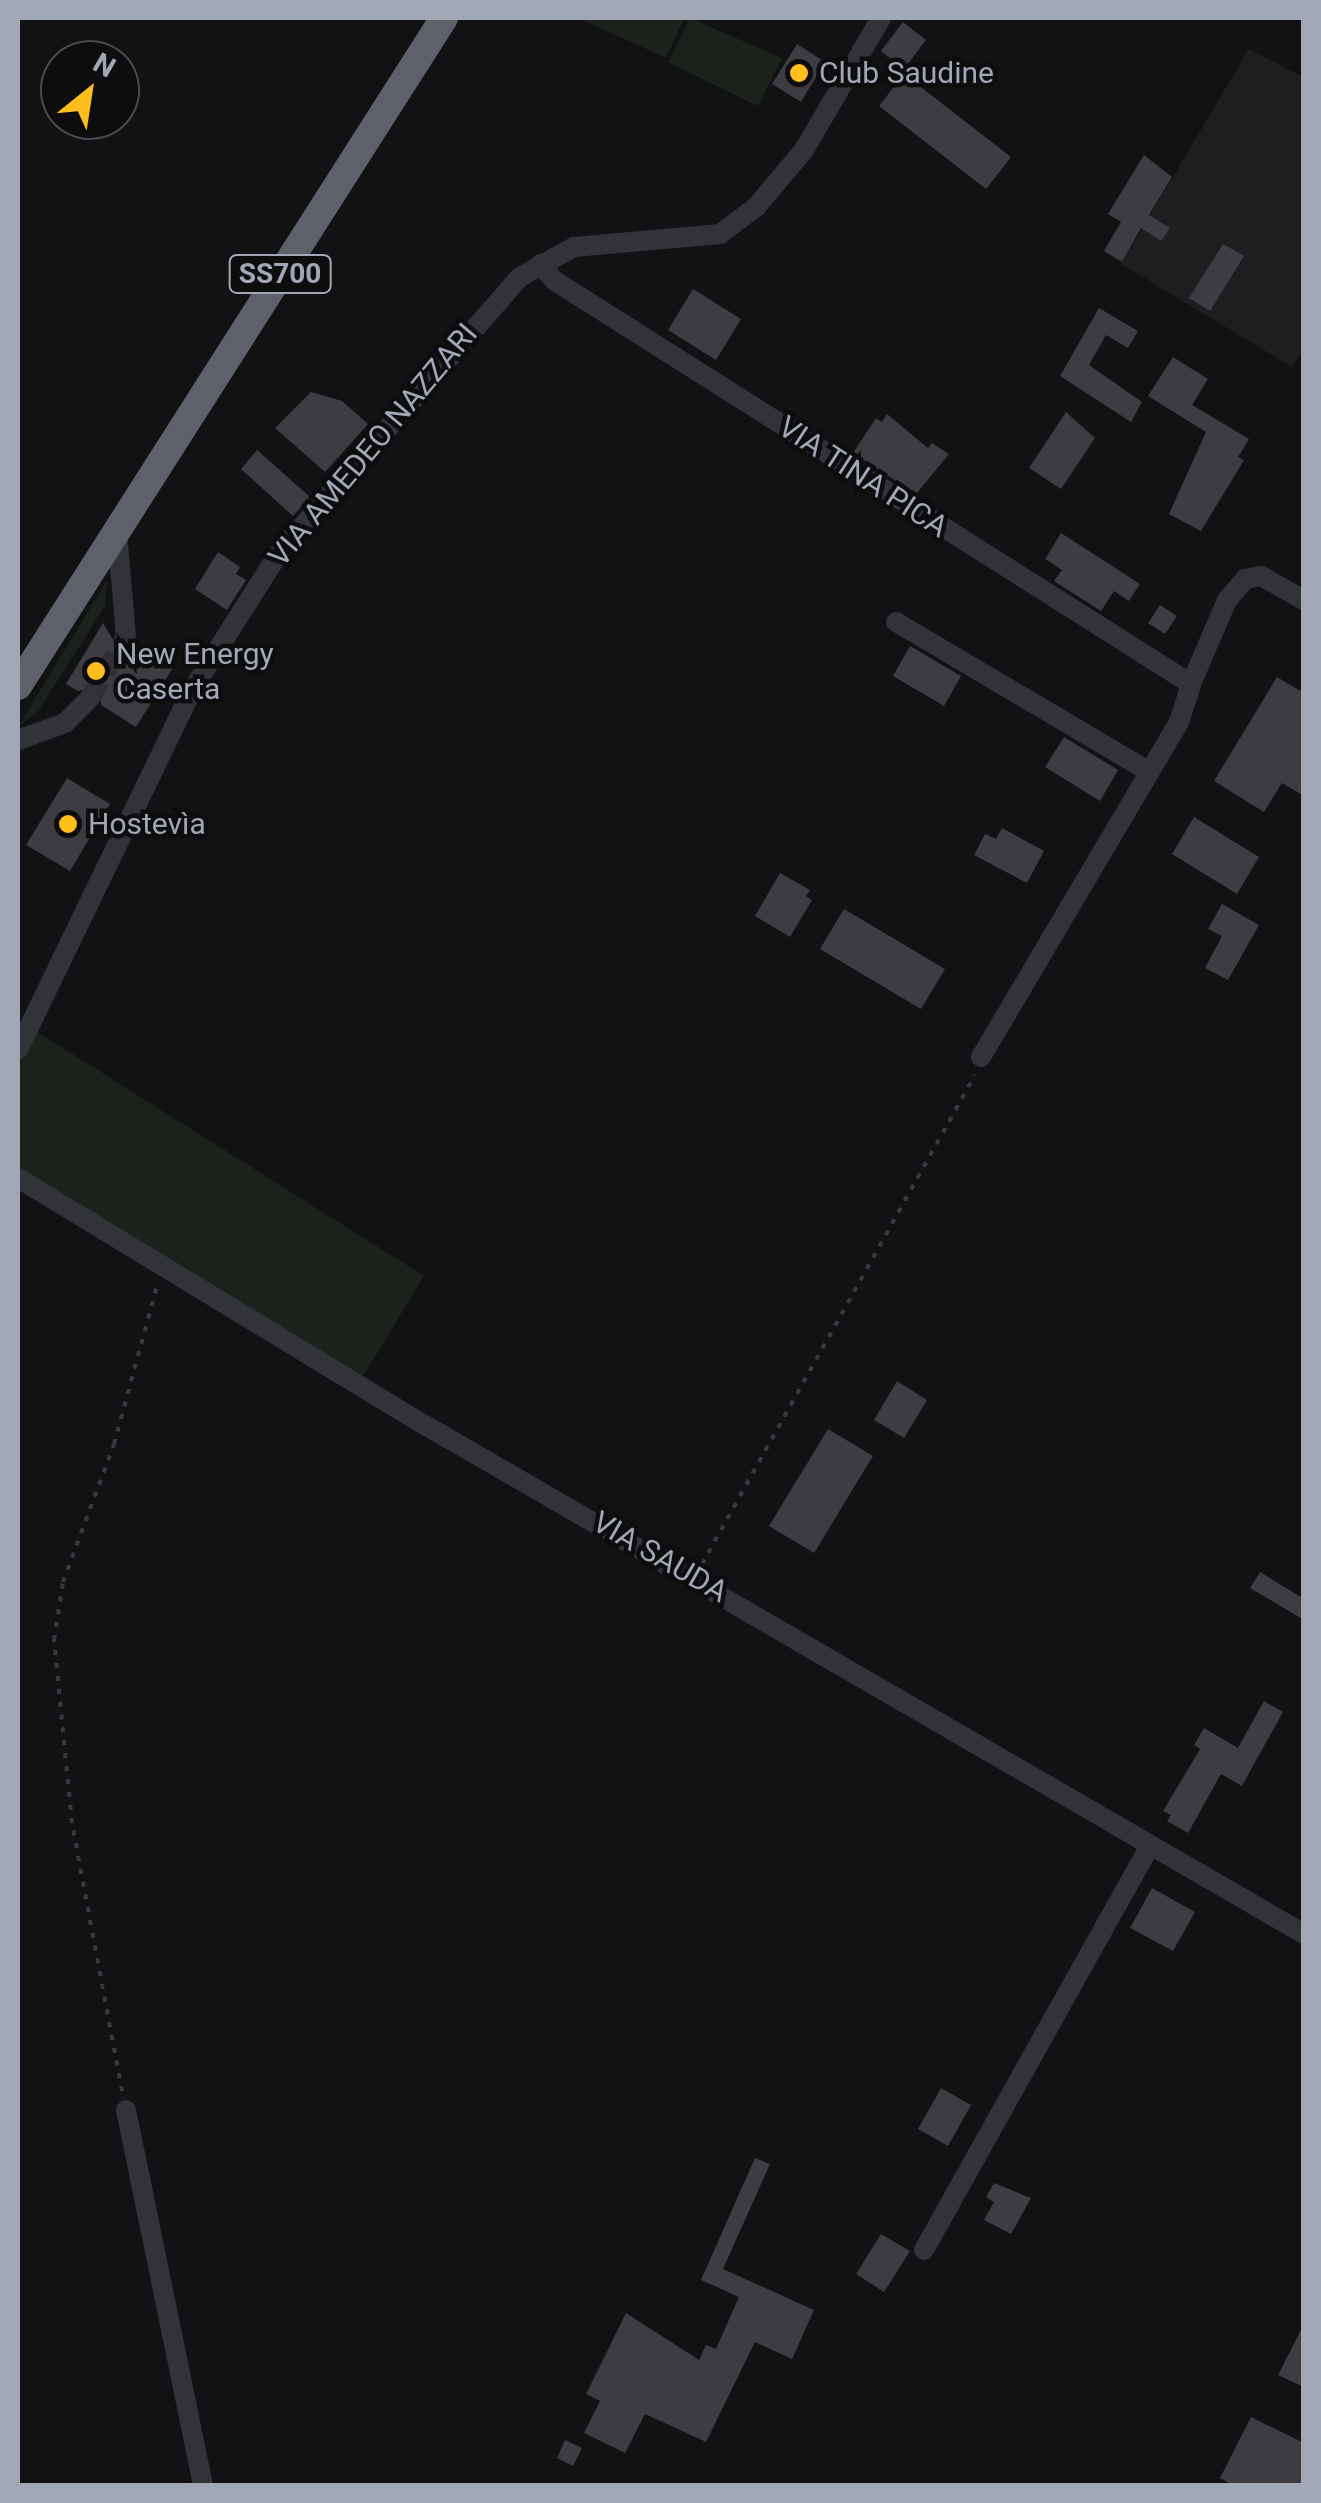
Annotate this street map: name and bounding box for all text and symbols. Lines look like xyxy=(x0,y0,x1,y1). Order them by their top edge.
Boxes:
north arrow xyxy=(40,40,140,140)
text: N xyxy=(87,46,121,85)
place label: Club Saudine xyxy=(819,55,994,91)
marker: Club Saudine xyxy=(788,62,810,84)
road number: SS700 xyxy=(228,251,332,297)
street label: VIA AMEDEO NAZZARI xyxy=(261,316,485,574)
street label: VIA TINA PICA xyxy=(771,409,955,545)
place label: New Energy Caserta xyxy=(116,636,274,706)
marker: New Energy Caserta xyxy=(85,660,107,682)
place label: Hostevìa xyxy=(88,806,206,842)
marker: Hostevìa xyxy=(57,813,79,835)
street label: VIA SAUDA xyxy=(586,1504,734,1610)

